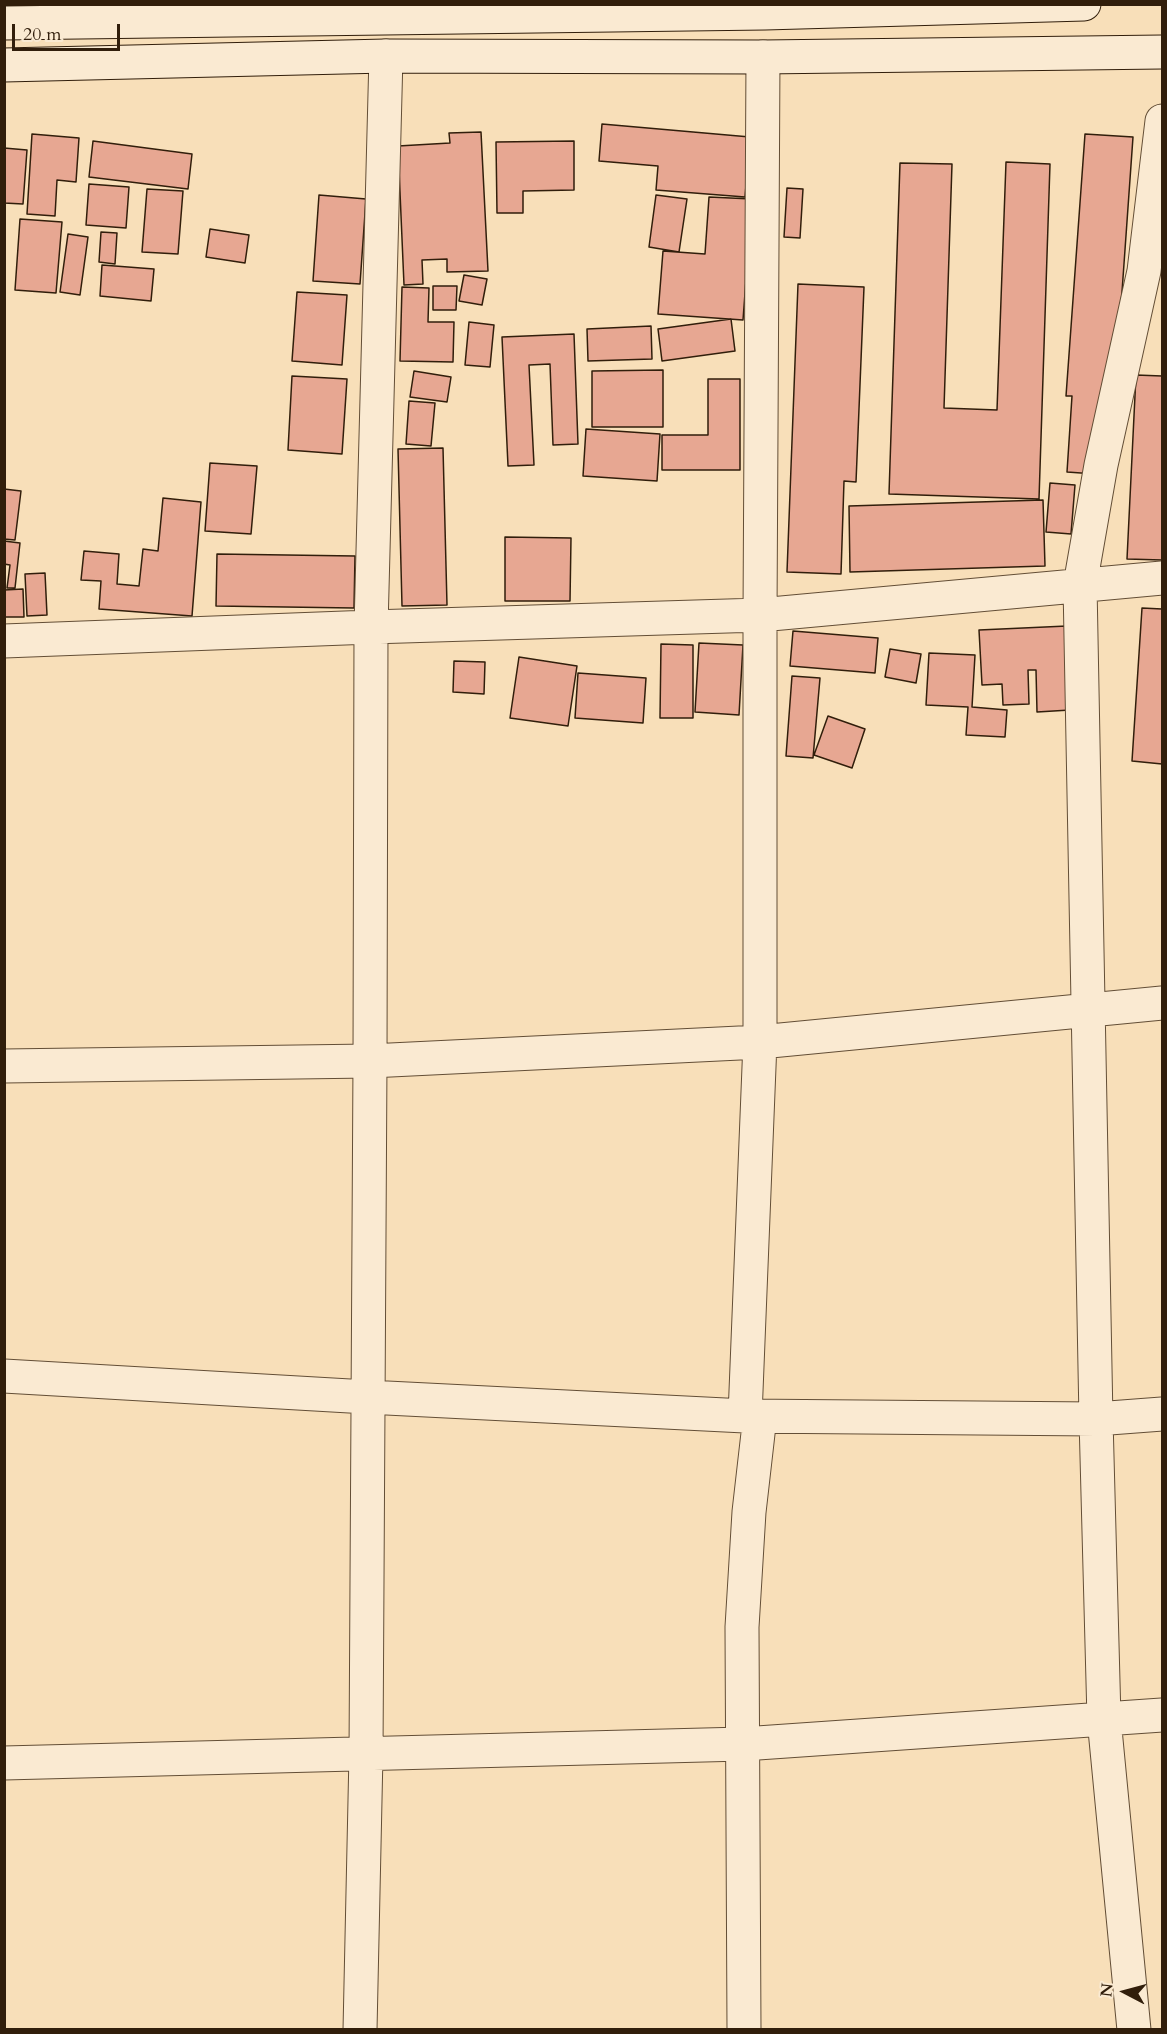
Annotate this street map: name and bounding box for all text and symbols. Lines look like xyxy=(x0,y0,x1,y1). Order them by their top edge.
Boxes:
scale bar xyxy=(15,12,123,50)
text: 20 m xyxy=(23,22,62,47)
north arrow xyxy=(1095,1962,1155,2022)
text: N xyxy=(1095,1982,1119,1998)

